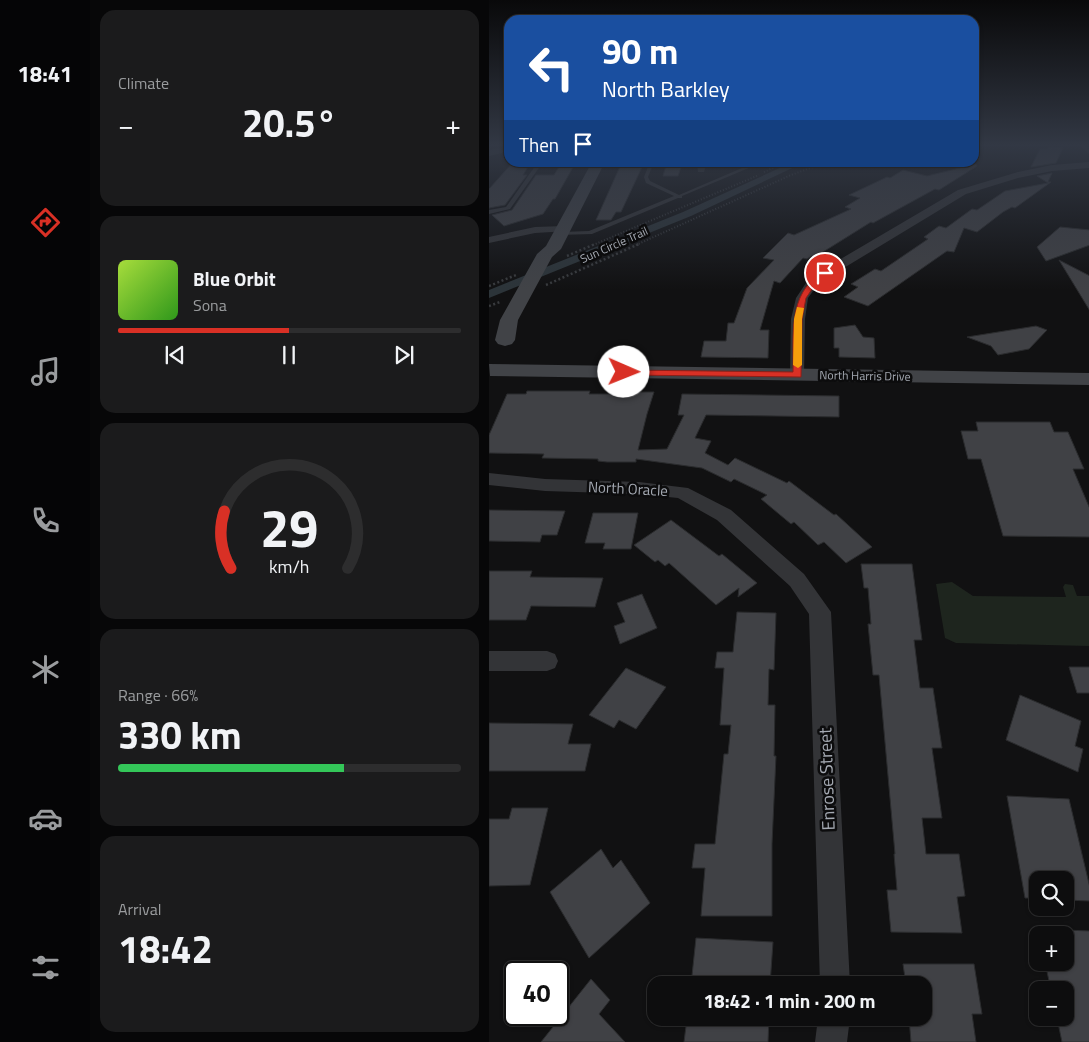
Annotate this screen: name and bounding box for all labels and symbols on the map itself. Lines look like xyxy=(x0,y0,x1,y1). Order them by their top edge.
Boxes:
street label: Sun Circle Trail xyxy=(577,221,651,268)
pin xyxy=(804,252,846,294)
position arrow xyxy=(597,345,649,397)
street label: North Harris Drive xyxy=(819,365,911,386)
street label: North Oracle xyxy=(587,475,669,502)
street label: Enrose Street xyxy=(811,726,842,831)
speed limit sign: 40 xyxy=(504,961,569,1026)

